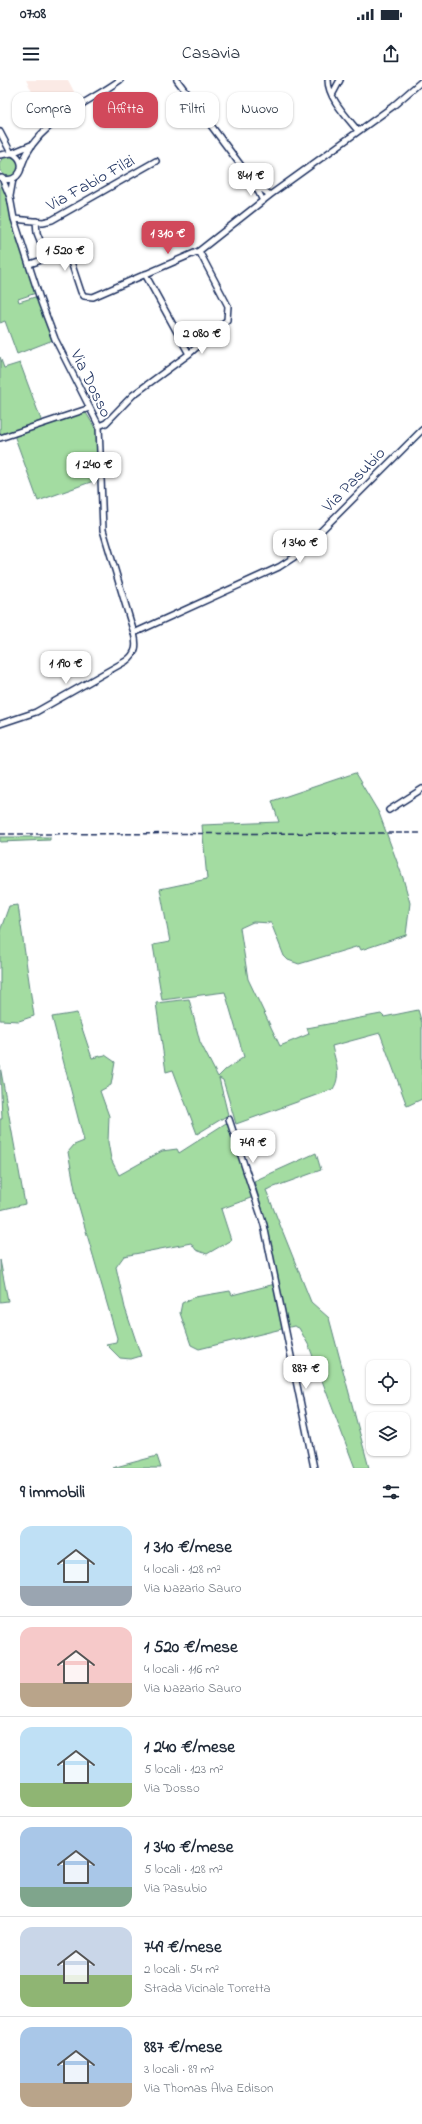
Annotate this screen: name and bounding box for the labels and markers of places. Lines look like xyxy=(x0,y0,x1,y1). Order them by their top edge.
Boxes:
pin: 841 € xyxy=(223,163,279,197)
pin: 1 310 € xyxy=(131,221,205,255)
pin: 1 520 € xyxy=(28,238,102,272)
pin: 2 080 € xyxy=(165,321,239,355)
pin: 1 240 € xyxy=(57,452,131,486)
pin: 1 340 € xyxy=(263,530,337,564)
pin: 1 190 € xyxy=(29,651,103,685)
pin: 749 € xyxy=(225,1130,281,1164)
pin: 887 € xyxy=(278,1356,334,1390)

